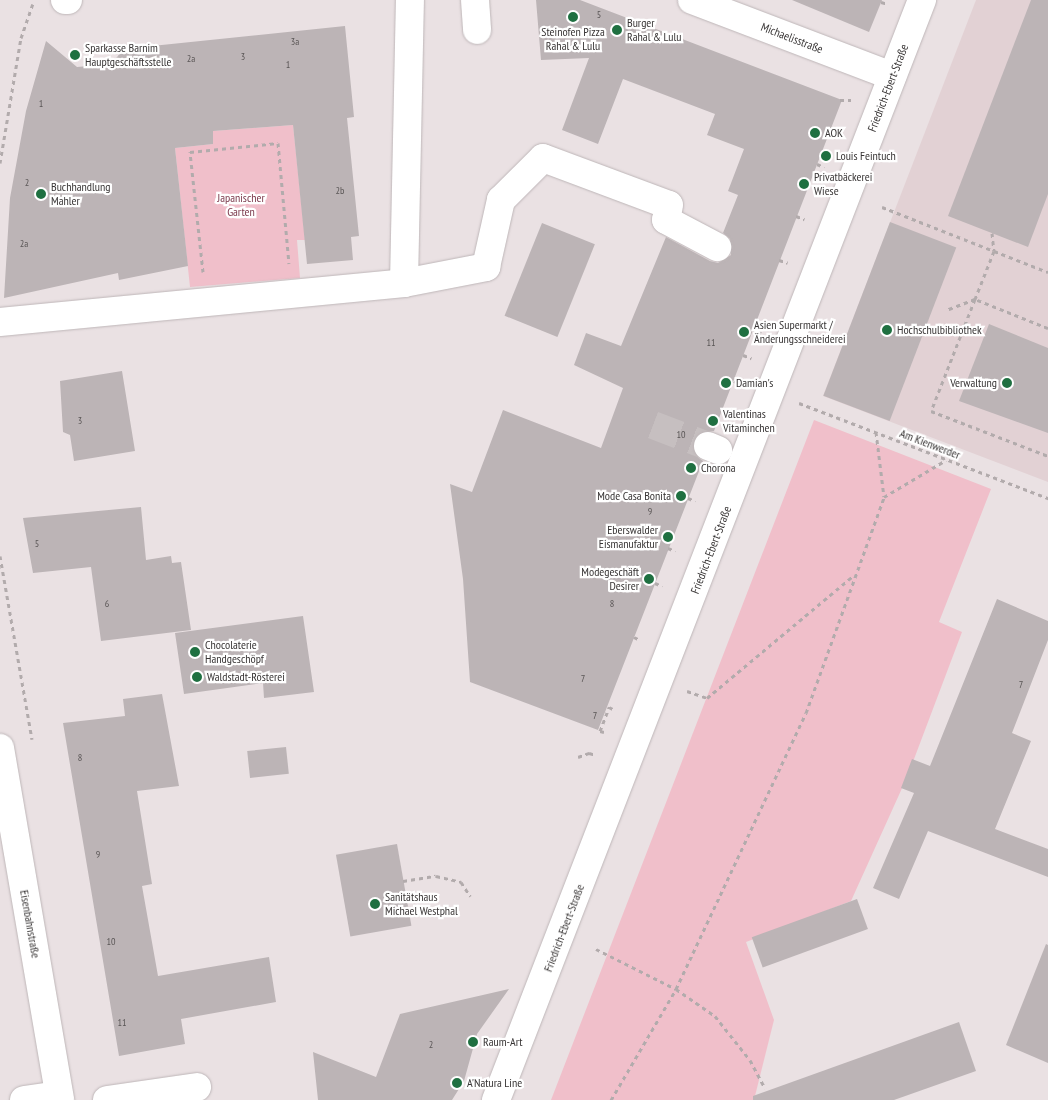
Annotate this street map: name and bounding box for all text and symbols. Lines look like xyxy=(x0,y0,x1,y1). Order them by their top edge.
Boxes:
house number: 5 xyxy=(597,9,601,21)
marker: Steinofen Pizza Rahal & Lulu xyxy=(567,11,579,23)
place label: Burger Rahal & Lulu xyxy=(627,16,681,44)
street label: Michaelisstraße xyxy=(759,20,825,56)
marker: Burger Rahal & Lulu xyxy=(611,24,623,36)
place label: Steinofen Pizza Rahal & Lulu xyxy=(541,25,605,53)
house number: 3a xyxy=(291,36,299,48)
place label: Sparkasse Barnim Hauptgeschäftsstelle xyxy=(85,41,171,69)
street label: Friedrich-Ebert-Straße xyxy=(865,42,911,134)
marker: Sparkasse Barnim Hauptgeschäftsstelle xyxy=(69,49,81,61)
house number: 3 xyxy=(241,51,245,63)
house number: 2a xyxy=(187,53,195,65)
house number: 1 xyxy=(286,59,290,71)
house number: 1 xyxy=(39,98,43,110)
place label: AOK xyxy=(825,126,843,140)
marker: AOK xyxy=(809,127,821,139)
place label: Louis Feintuch xyxy=(836,149,896,163)
marker: Louis Feintuch xyxy=(820,150,832,162)
place label: Privatbäckerei Wiese xyxy=(814,170,872,198)
house number: 2 xyxy=(25,177,29,189)
marker: Privatbäckerei Wiese xyxy=(798,178,810,190)
place label: Buchhandlung Mahler xyxy=(51,180,110,208)
house number: 2b xyxy=(336,185,344,197)
marker: Buchhandlung Mahler xyxy=(35,188,47,200)
park label: Japanischer Garten xyxy=(217,191,265,219)
house number: 2a xyxy=(20,238,28,250)
place label: Asien Supermarkt / Änderungsschneiderei xyxy=(754,318,846,346)
place label: Hochschulbibliothek xyxy=(897,323,982,337)
marker: Hochschulbibliothek xyxy=(881,324,893,336)
marker: Asien Supermarkt / Änderungsschneiderei xyxy=(738,326,750,338)
house number: 11 xyxy=(707,337,715,349)
place label: Damian's xyxy=(736,376,773,390)
place label: Verwaltung xyxy=(950,376,997,390)
marker: Damian's xyxy=(720,377,732,389)
marker: Verwaltung xyxy=(1001,377,1013,389)
place label: Valentinas Vitaminchen xyxy=(723,407,775,435)
house number: 3 xyxy=(78,415,82,427)
marker: Valentinas Vitaminchen xyxy=(707,415,719,427)
street label: Am Kienwerder xyxy=(898,426,962,462)
house number: 10 xyxy=(677,429,685,441)
place label: Chorona xyxy=(701,461,735,475)
marker: Chorona xyxy=(685,462,697,474)
place label: Mode Casa Bonita xyxy=(597,489,671,503)
marker: Mode Casa Bonita xyxy=(675,490,687,502)
street label: Friedrich-Ebert-Straße xyxy=(688,504,734,596)
house number: 9 xyxy=(648,506,652,518)
place label: Eberswalder Eismanufaktur xyxy=(599,523,658,551)
marker: Eberswalder Eismanufaktur xyxy=(662,531,674,543)
house number: 5 xyxy=(35,538,39,550)
place label: Modegeschäft Desirer xyxy=(581,565,639,593)
marker: Modegeschäft Desirer xyxy=(643,573,655,585)
house number: 6 xyxy=(105,598,109,610)
house number: 8 xyxy=(610,598,614,610)
place label: Chocolaterie Handgeschöpf xyxy=(205,638,264,666)
marker: Chocolaterie Handgeschöpf xyxy=(189,646,201,658)
place label: Waldstadt-Rösterei xyxy=(207,670,285,684)
marker: Waldstadt-Rösterei xyxy=(191,671,203,683)
house number: 7 xyxy=(581,673,585,685)
house number: 7 xyxy=(1019,679,1023,691)
house number: 7 xyxy=(593,710,597,722)
house number: 8 xyxy=(78,752,82,764)
house number: 9 xyxy=(96,849,100,861)
street label: Friedrich-Ebert-Straße xyxy=(541,882,587,974)
street label: Eisenbahnstraße xyxy=(17,889,43,959)
place label: Sanitätshaus Michael Westphal xyxy=(385,890,458,918)
marker: Sanitätshaus Michael Westphal xyxy=(369,898,381,910)
house number: 10 xyxy=(107,936,115,948)
house number: 11 xyxy=(118,1017,126,1029)
place label: Raum-Art xyxy=(483,1035,523,1049)
marker: Raum-Art xyxy=(467,1036,479,1048)
house number: 2 xyxy=(429,1039,433,1051)
place label: A'Natura Line xyxy=(467,1076,522,1090)
marker: A'Natura Line xyxy=(451,1077,463,1089)

